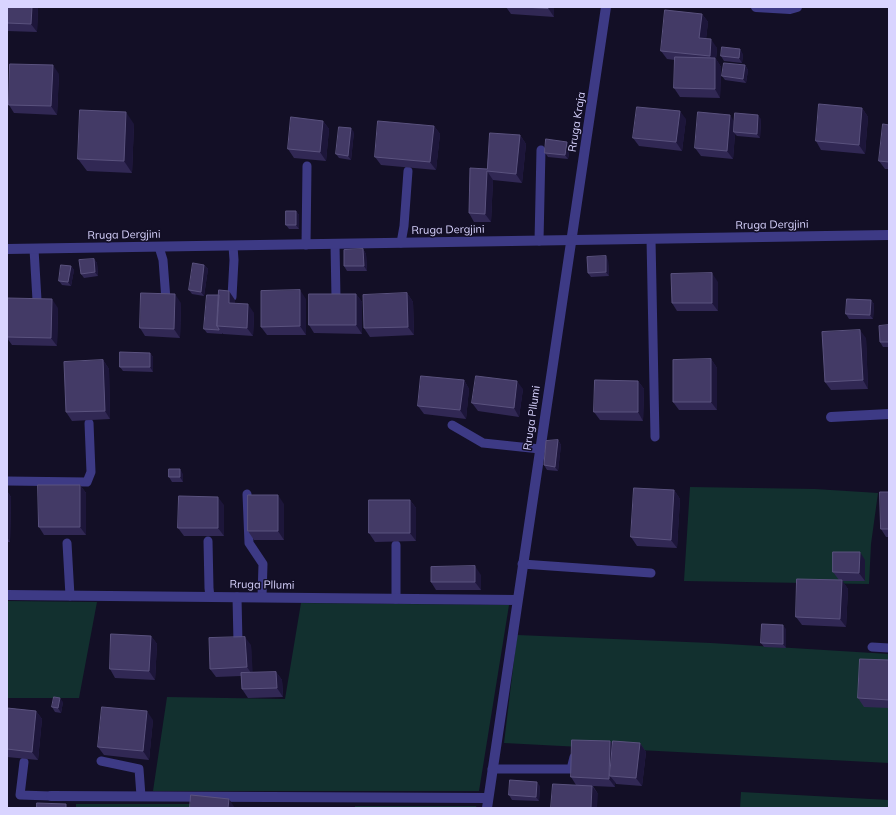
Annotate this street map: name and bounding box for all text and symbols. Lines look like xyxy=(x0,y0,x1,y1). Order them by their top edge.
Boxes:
street label: Rruga Kraja xyxy=(566,91,588,153)
street label: Rruga Dergjini xyxy=(735,218,809,232)
street label: Rruga Dergjini xyxy=(411,223,485,237)
street label: Rruga Dergjini xyxy=(87,228,161,242)
street label: Rruga Pllumi xyxy=(521,385,543,451)
street label: Rruga Pllumi xyxy=(229,578,295,592)

